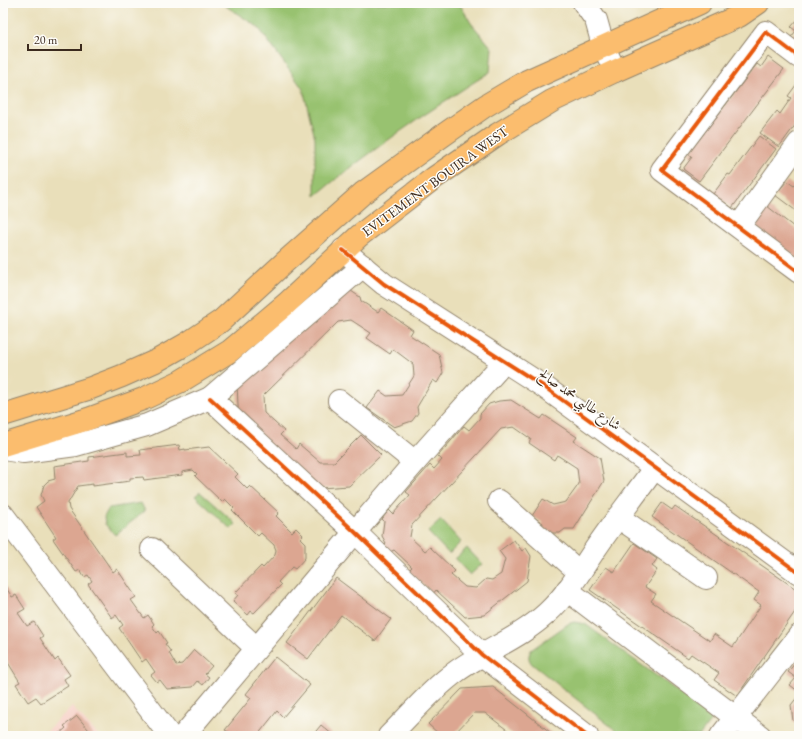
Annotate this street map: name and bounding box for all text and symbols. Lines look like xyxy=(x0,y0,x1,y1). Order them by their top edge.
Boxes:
scale bar xyxy=(28,26,81,52)
text: 20 m xyxy=(34,32,58,48)
street label: EVITEMENT BOUIRA WEST xyxy=(358,121,512,240)
street label: شارع طالبي محمد صالح xyxy=(533,364,625,437)

